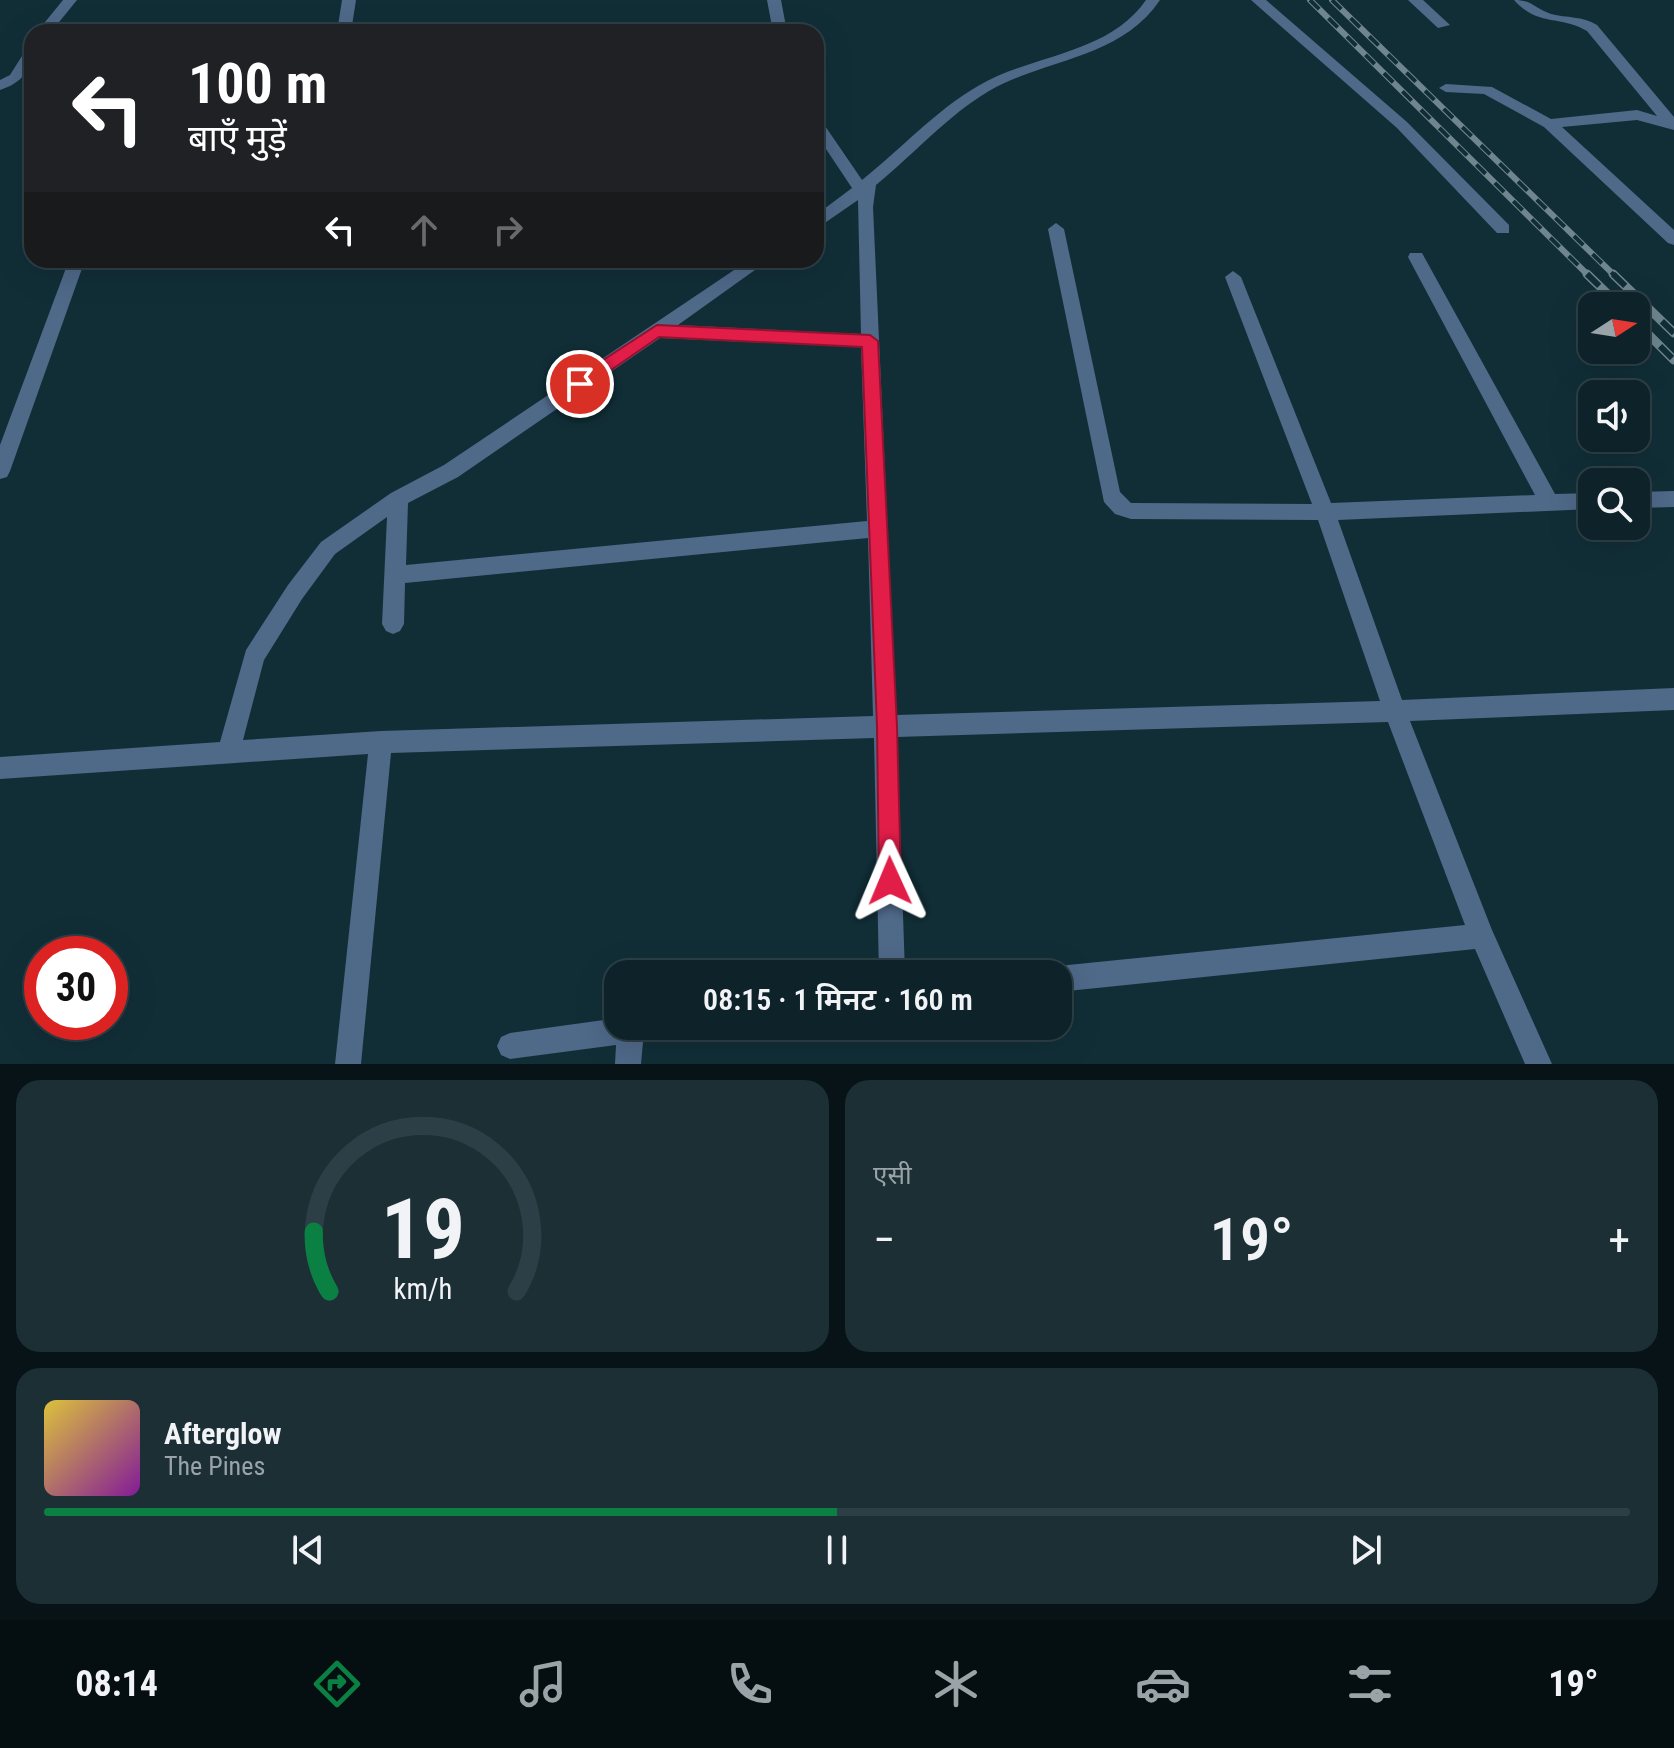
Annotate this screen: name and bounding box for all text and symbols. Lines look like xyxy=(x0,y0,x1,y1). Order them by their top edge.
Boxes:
text: 100 m xyxy=(188,51,327,117)
icon: left xyxy=(56,56,160,160)
text: बाएँ मुड़ें xyxy=(188,118,287,160)
icon: left xyxy=(318,208,362,252)
icon: ahead xyxy=(402,208,446,252)
icon: right xyxy=(486,208,530,252)
north arrow xyxy=(1578,292,1650,364)
map controls xyxy=(1578,292,1650,540)
pin xyxy=(546,350,614,418)
icon: arrive xyxy=(558,362,602,406)
button: sound xyxy=(1578,380,1650,452)
button: search xyxy=(1578,468,1650,540)
position arrow xyxy=(848,839,932,923)
speed limit sign: 30 xyxy=(24,936,128,1040)
text: 08:15 · 1 मिनट · 160 m xyxy=(703,982,973,1017)
text: एसी xyxy=(873,1160,912,1190)
text: 19 xyxy=(380,1181,465,1278)
text: 19° xyxy=(1210,1204,1293,1275)
text: − xyxy=(873,1214,895,1266)
text: + xyxy=(1608,1214,1630,1266)
text: km/h xyxy=(393,1272,452,1306)
text: Afterglow xyxy=(164,1416,282,1451)
text: The Pines xyxy=(164,1451,265,1481)
icon: previous xyxy=(286,1528,330,1572)
icon: pause xyxy=(815,1528,859,1572)
icon: next xyxy=(1344,1528,1388,1572)
icon: directions xyxy=(309,1656,365,1712)
icon: music xyxy=(515,1656,571,1712)
icon: phone xyxy=(722,1656,778,1712)
icon: climate xyxy=(928,1656,984,1712)
icon: car xyxy=(1135,1656,1191,1712)
icon: filters xyxy=(1342,1656,1398,1712)
text: 08:14 xyxy=(75,1663,158,1705)
text: 19° xyxy=(1548,1663,1599,1705)

